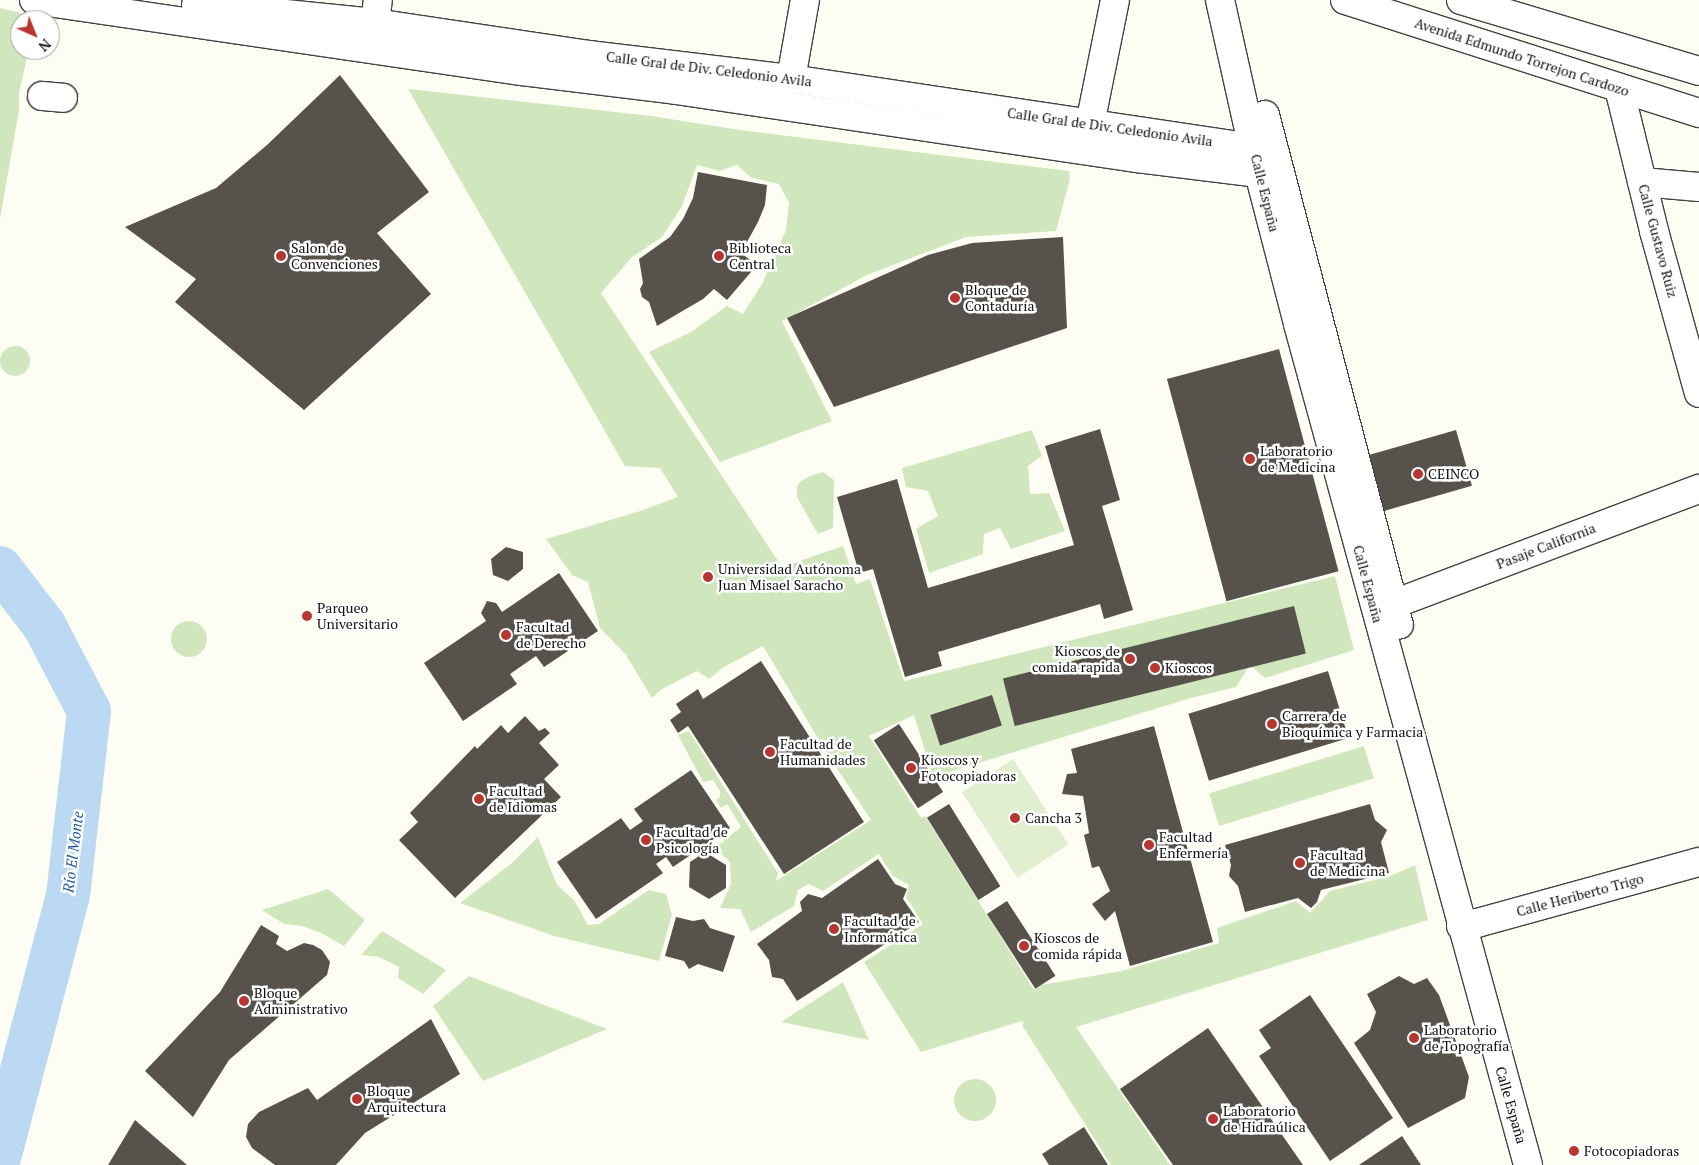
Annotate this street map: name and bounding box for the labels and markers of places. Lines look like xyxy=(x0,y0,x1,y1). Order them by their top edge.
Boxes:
place label: Salon de Convenciones xyxy=(291,240,378,272)
place label: Biblioteca Central xyxy=(729,240,791,272)
marker: Salon de Convenciones xyxy=(275,250,287,262)
marker: Biblioteca Central xyxy=(713,250,725,262)
place label: Bloque de Contaduría xyxy=(965,282,1034,314)
marker: Bloque de Contaduría xyxy=(949,292,961,304)
place label: Laboratorio de Medicina xyxy=(1260,443,1336,476)
marker: Laboratorio de Medicina xyxy=(1244,453,1256,465)
place label: CEINCO xyxy=(1428,466,1479,482)
marker: CEINCO xyxy=(1412,468,1424,480)
place label: Universidad Autónoma Juan Misael Saracho xyxy=(718,561,861,594)
marker: Universidad Autónoma Juan Misael Saracho xyxy=(702,571,714,583)
place label: Parqueo Universitario xyxy=(317,600,398,632)
marker: Parqueo Universitario xyxy=(301,610,313,622)
place label: Facultad de Derecho xyxy=(516,619,586,652)
marker: Facultad de Derecho xyxy=(500,629,512,641)
place label: Kioscos de comida rapida xyxy=(1032,643,1120,676)
marker: Kioscos de comida rapida xyxy=(1124,653,1136,665)
place label: Kioscos xyxy=(1165,660,1212,676)
marker: Kioscos xyxy=(1149,662,1161,674)
place label: Carrera de Bioquímica y Farmacia xyxy=(1282,708,1423,740)
marker: Carrera de Bioquímica y Farmacia xyxy=(1266,718,1278,730)
place label: Facultad de Humanidades xyxy=(780,736,866,769)
marker: Facultad de Humanidades xyxy=(764,746,776,758)
place label: Kioscos y Fotocopiadoras xyxy=(921,752,1016,784)
marker: Kioscos y Fotocopiadoras xyxy=(905,762,917,774)
place label: Facultad de Idiomas xyxy=(489,783,557,816)
marker: Facultad de Idiomas xyxy=(473,793,485,805)
place label: Cancha 3 xyxy=(1025,810,1082,826)
marker: Cancha 3 xyxy=(1009,812,1021,824)
place label: Facultad de Psicología xyxy=(656,824,728,856)
place label: Facultad Enfermería xyxy=(1159,829,1228,862)
marker: Facultad de Psicología xyxy=(640,834,652,846)
marker: Facultad Enfermería xyxy=(1143,839,1155,851)
place label: Facultad de Medicina xyxy=(1310,847,1386,880)
marker: Facultad de Medicina xyxy=(1294,857,1306,869)
place label: Facultad de Informática xyxy=(844,913,917,946)
marker: Facultad de Informática xyxy=(828,923,840,935)
place label: Kioscos de comida rápida xyxy=(1034,930,1122,962)
marker: Kioscos de comida rápida xyxy=(1018,940,1030,952)
place label: Bloque Administrativo xyxy=(254,985,348,1018)
marker: Bloque Administrativo xyxy=(238,995,250,1007)
place label: Laboratorio de Topografía xyxy=(1424,1022,1509,1054)
marker: Laboratorio de Topografía xyxy=(1408,1032,1420,1044)
place label: Bloque Arquitectura xyxy=(367,1083,446,1116)
marker: Bloque Arquitectura xyxy=(351,1093,363,1105)
place label: Laboratorio de Hidraúlica xyxy=(1223,1103,1306,1136)
marker: Laboratorio de Hidraúlica xyxy=(1207,1113,1219,1125)
place label: Fotocopiadoras xyxy=(1584,1143,1679,1159)
marker: Fotocopiadoras xyxy=(1568,1145,1580,1157)

